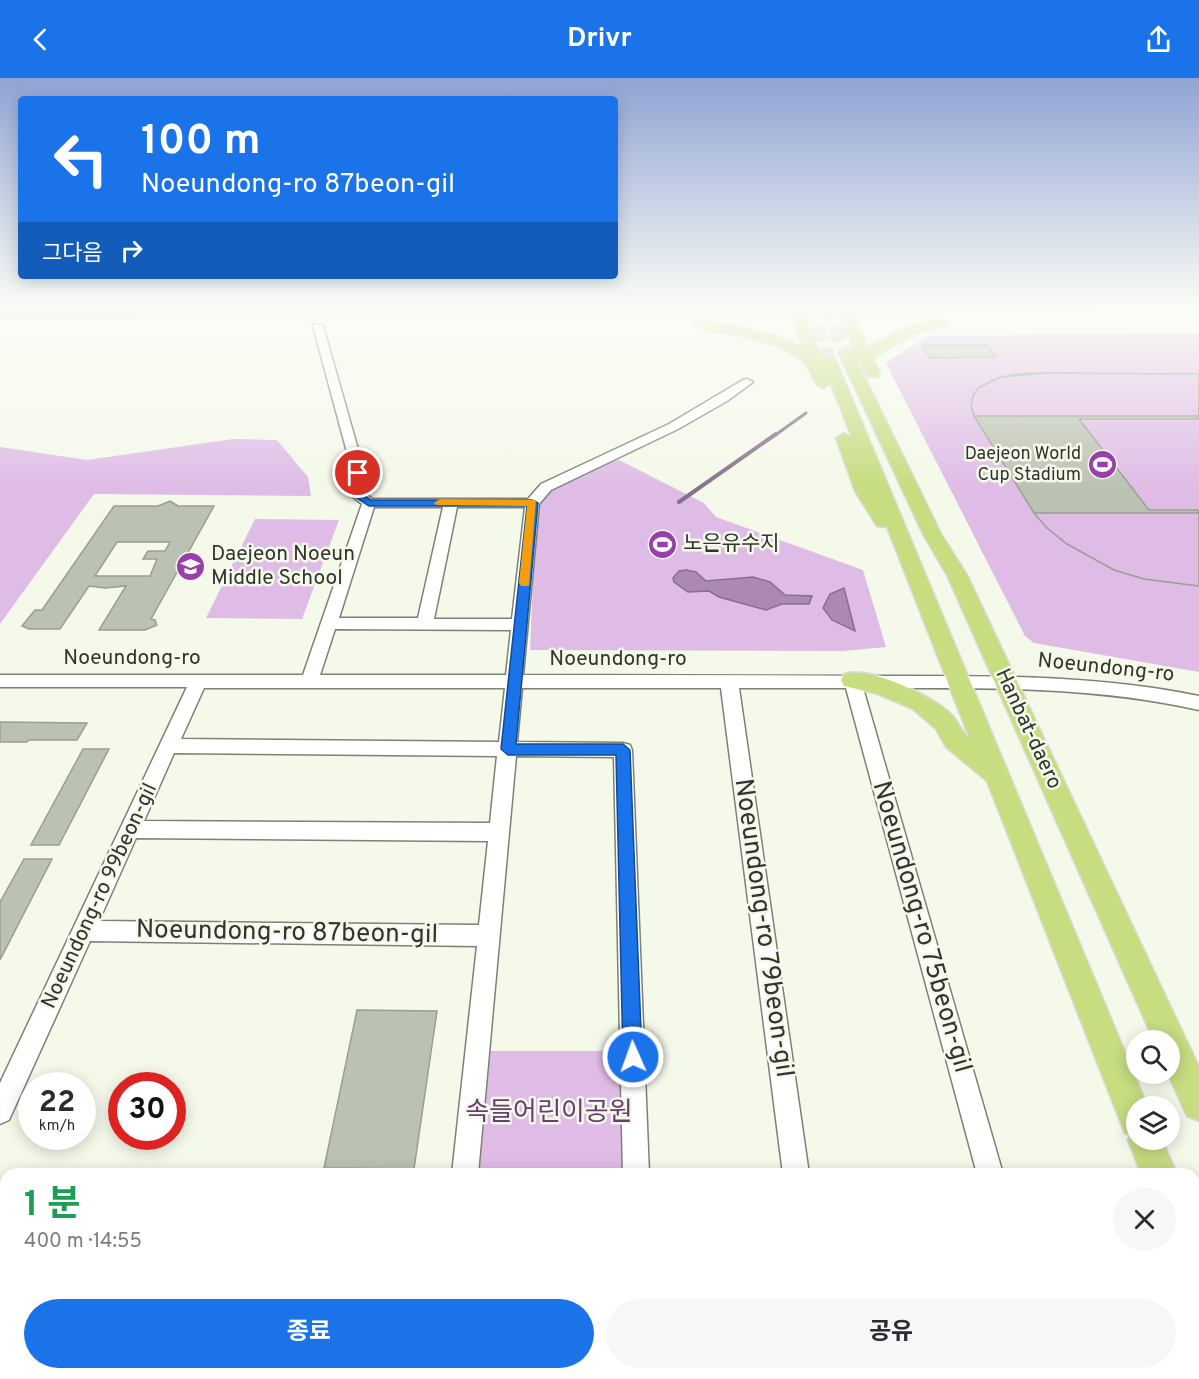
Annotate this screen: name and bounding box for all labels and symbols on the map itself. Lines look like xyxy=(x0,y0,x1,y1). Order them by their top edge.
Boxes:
place label: Daejeon World Cup Stadium xyxy=(965,443,1081,487)
pin xyxy=(332,447,383,498)
sports icon: Daejeon World Cup Stadium xyxy=(1086,448,1118,480)
sports icon: 노은유수지 xyxy=(646,528,678,560)
place label: 노은유수지 xyxy=(683,531,780,558)
place label: Daejeon Noeun Middle School xyxy=(211,541,355,592)
school or university icon: Daejeon Noeun Middle School xyxy=(174,550,206,582)
street label: Noeundong-ro xyxy=(63,645,201,672)
street label: Noeundong-ro xyxy=(549,646,687,673)
street label: Noeundong-ro xyxy=(1036,647,1176,689)
street label: Hanbat-daero xyxy=(988,665,1068,793)
street label: Noeundong-ro 79beon-gil xyxy=(726,776,800,1080)
street label: Noeundong-ro 75beon-gil xyxy=(864,777,978,1077)
street label: Noeundong-ro 99beon-gil xyxy=(36,779,164,1013)
street label: Noeundong-ro 87beon-gil xyxy=(135,914,439,952)
position arrow xyxy=(601,1025,665,1089)
speed limit sign: 30 xyxy=(108,1072,186,1150)
park label: 속들어린이공원 xyxy=(465,1097,633,1130)

